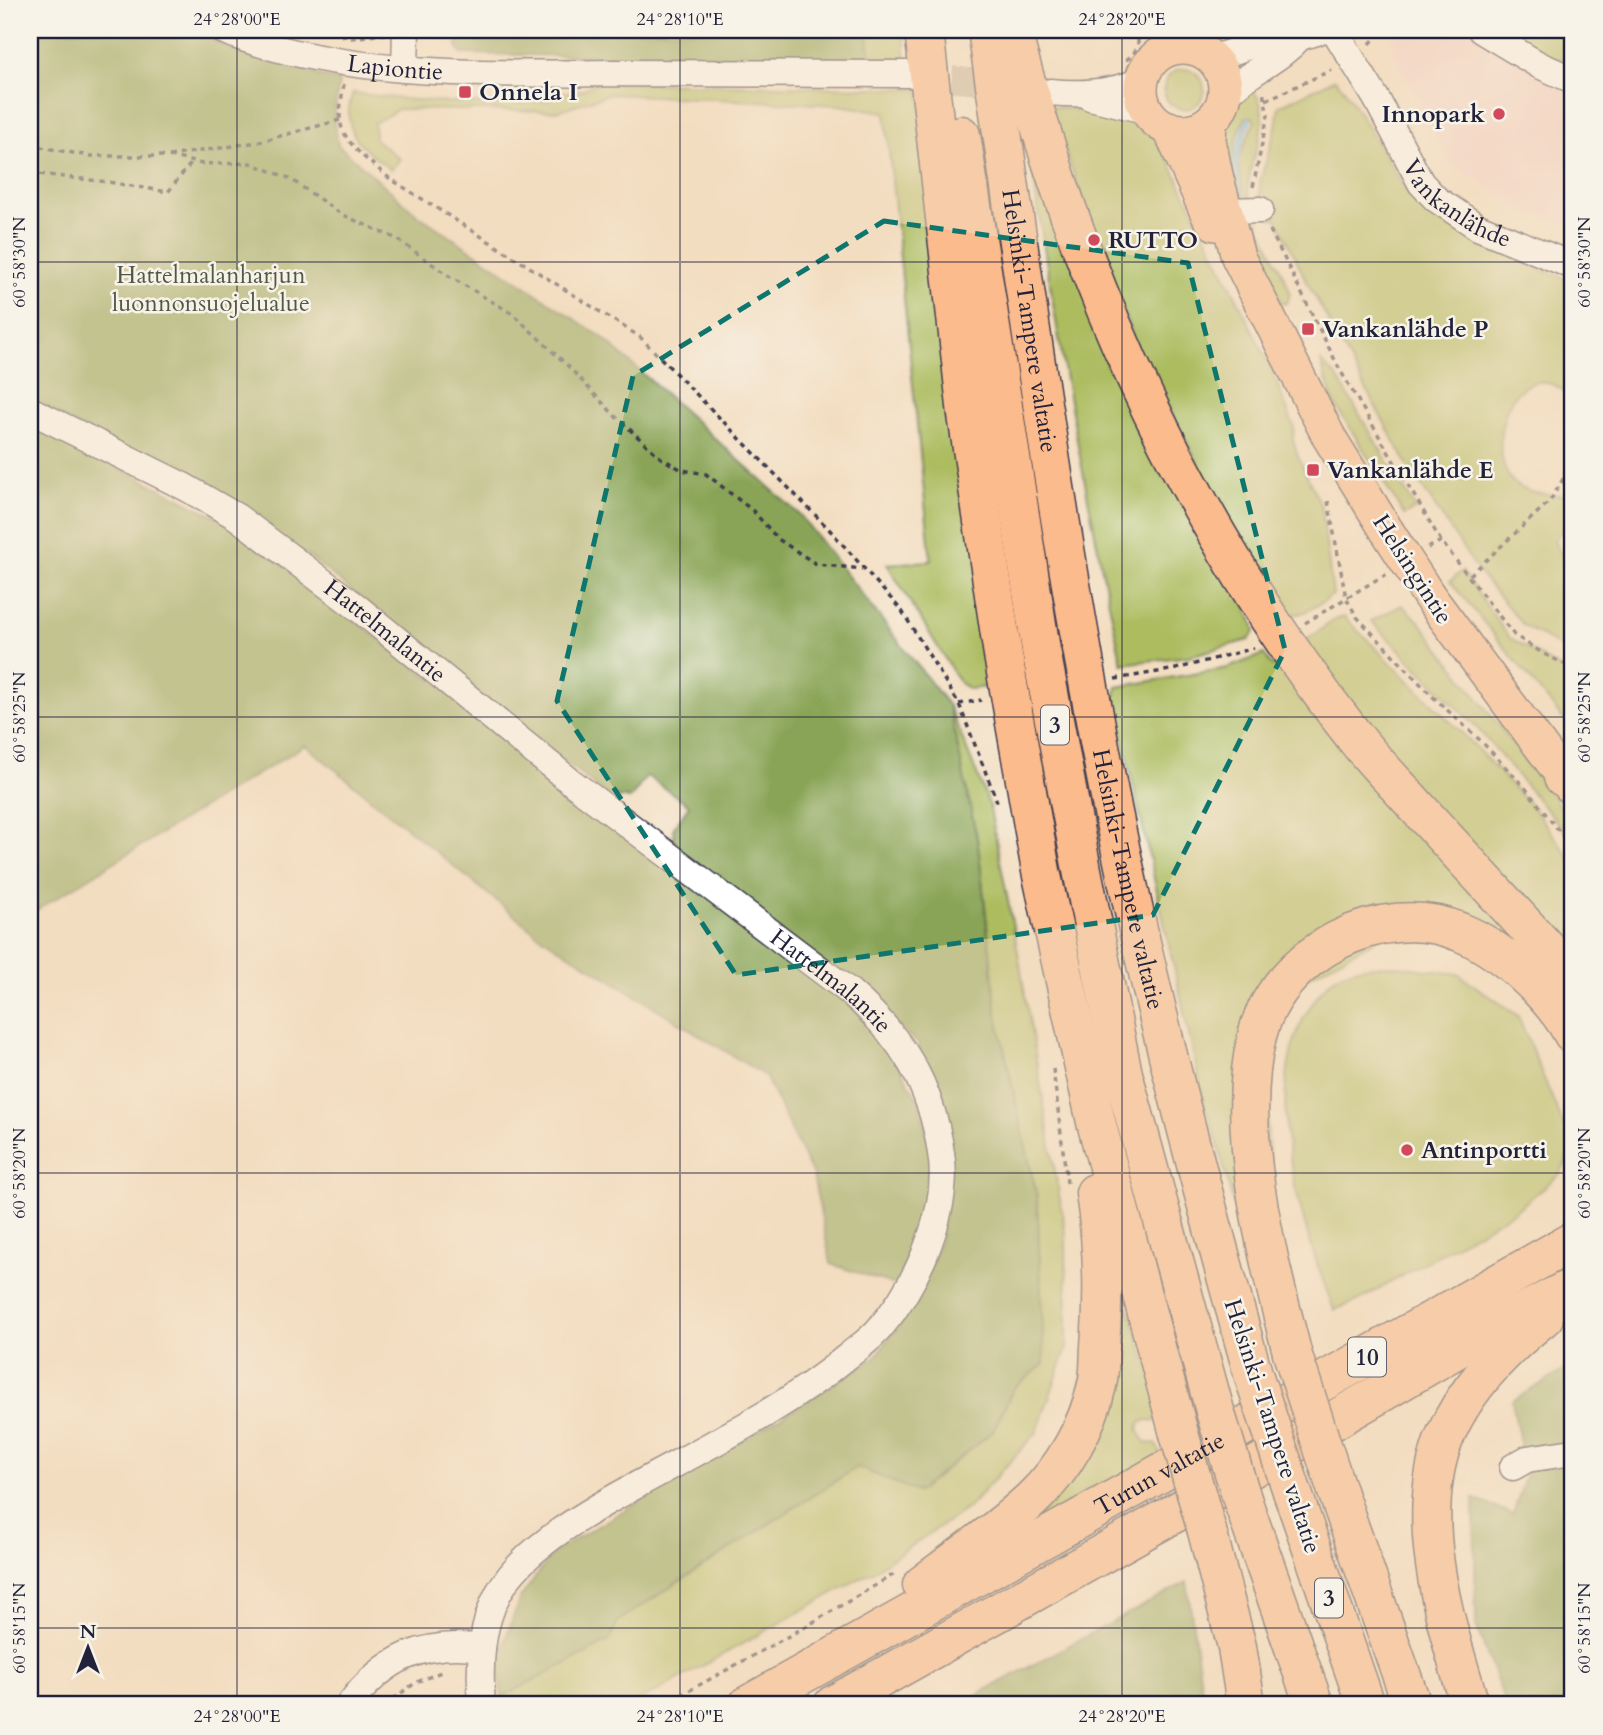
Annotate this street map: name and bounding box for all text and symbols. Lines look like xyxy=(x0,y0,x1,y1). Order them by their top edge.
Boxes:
text: 24°28'00"E xyxy=(193,7,281,32)
text: 24°28'10"E xyxy=(636,7,724,32)
text: 24°28'20"E xyxy=(1078,7,1166,32)
street label: Lapiontie xyxy=(345,47,444,89)
place label: Onnela I xyxy=(479,76,578,109)
marker: Onnela I xyxy=(457,84,473,100)
place label: Innopark xyxy=(1381,98,1485,131)
marker: Innopark xyxy=(1491,106,1507,122)
street label: Vankanlähde xyxy=(1394,153,1516,256)
street label: Helsinki-Tampere valtatie xyxy=(993,187,1065,455)
text: 60°58'30"N xyxy=(7,216,32,308)
text: 60°58'30"N xyxy=(1572,216,1597,308)
place label: RUTTO xyxy=(1108,224,1198,257)
marker: RUTTO xyxy=(1086,232,1102,248)
park label: Hattelmalanharjun luonnonsuojelualue xyxy=(112,259,310,320)
place label: Vankanlähde P xyxy=(1322,313,1489,346)
marker: Vankanlähde P xyxy=(1300,321,1316,337)
place label: Vankanlähde E xyxy=(1327,454,1494,487)
marker: Vankanlähde E xyxy=(1305,462,1321,478)
street label: Helsingintie xyxy=(1365,508,1460,630)
street label: Hattelmalantie xyxy=(317,572,453,691)
text: 60°58'25"N xyxy=(7,671,32,763)
text: 60°58'25"N xyxy=(1572,671,1597,763)
road number: 3 xyxy=(1041,706,1069,744)
street label: Helsinki-Tampere valtatie xyxy=(1084,746,1172,1013)
street label: Hattelmalantie xyxy=(763,921,899,1040)
text: 60°58'20"N xyxy=(7,1127,32,1219)
text: 60°58'20"N xyxy=(1572,1127,1597,1219)
place label: Antinportti xyxy=(1421,1134,1547,1167)
marker: Antinportti xyxy=(1399,1142,1415,1158)
street label: Helsinki-Tampere valtatie xyxy=(1216,1295,1329,1558)
road number: 10 xyxy=(1348,1338,1386,1376)
street label: Turun valtatie xyxy=(1089,1424,1231,1524)
road number: 3 xyxy=(1315,1578,1343,1618)
text: 60°58'15"N xyxy=(7,1582,32,1674)
text: 60°58'15"N xyxy=(1572,1582,1597,1674)
north arrow xyxy=(52,1612,122,1682)
text: N xyxy=(80,1619,97,1645)
text: 24°28'00"E xyxy=(193,1704,281,1729)
text: 24°28'10"E xyxy=(636,1704,724,1729)
text: 24°28'20"E xyxy=(1078,1704,1166,1729)

